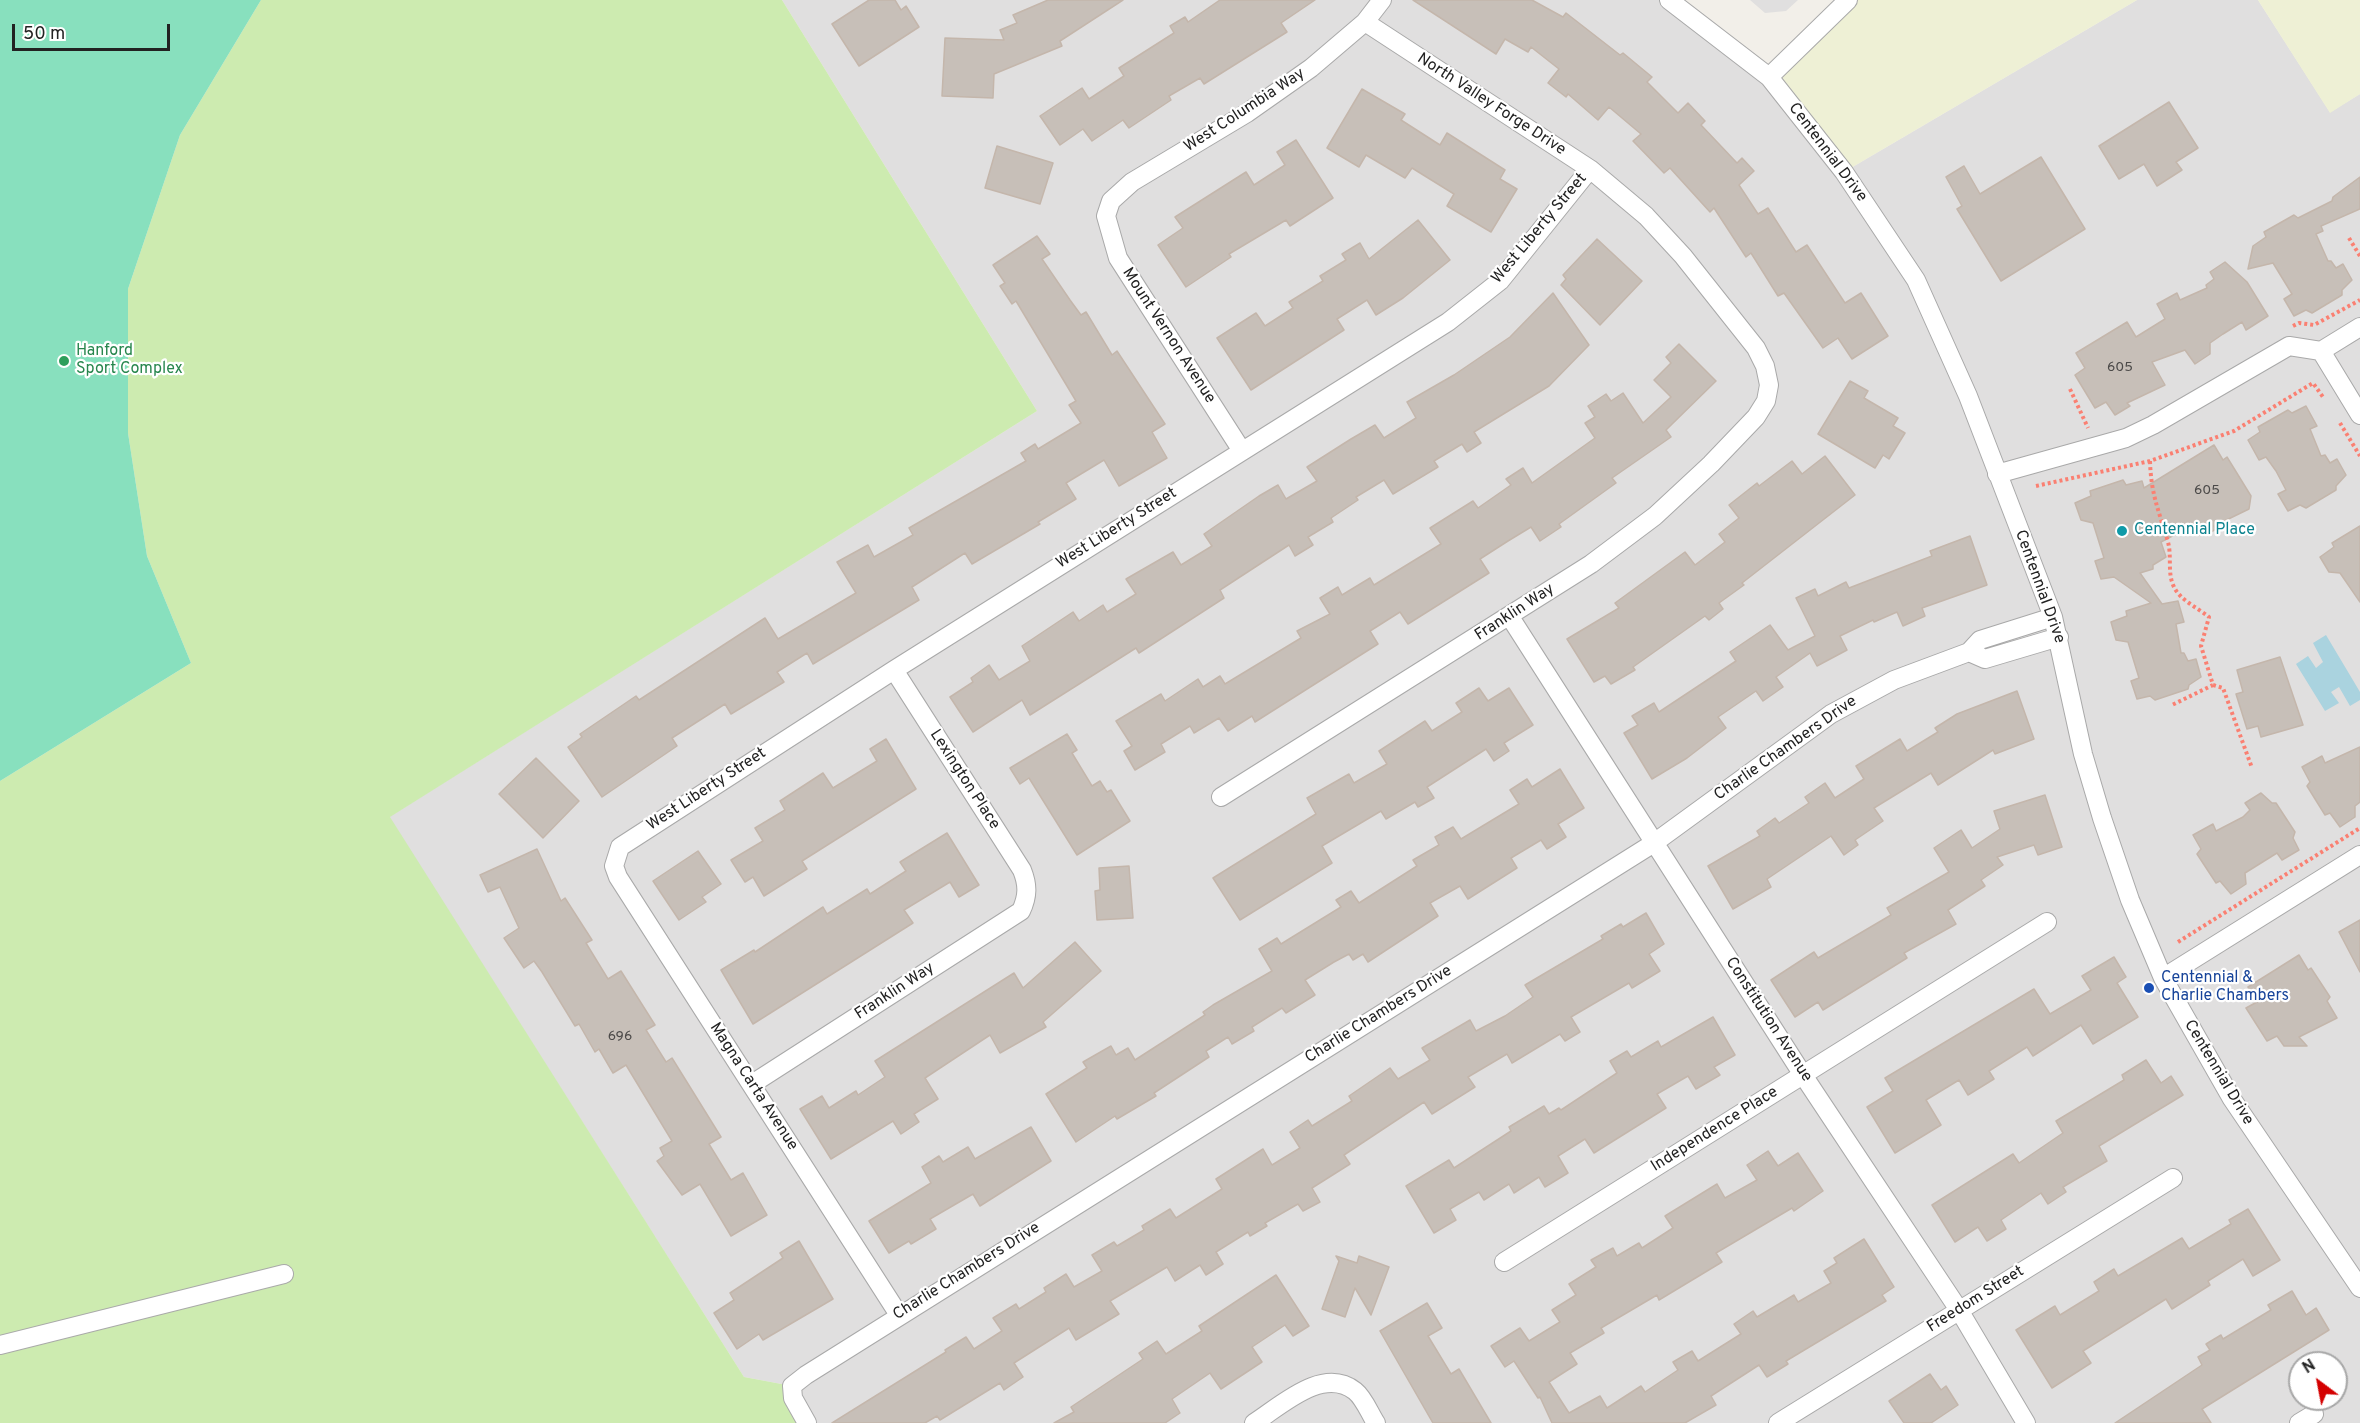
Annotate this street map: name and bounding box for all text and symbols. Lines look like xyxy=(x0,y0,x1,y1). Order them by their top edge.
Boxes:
scale bar xyxy=(15,12,172,50)
text: 50 m xyxy=(23,23,65,46)
street label: North Valley Forge Drive xyxy=(1413,50,1569,160)
street label: West Columbia Way xyxy=(1181,65,1309,157)
street label: Centennial Drive xyxy=(1783,100,1871,206)
street label: West Liberty Street xyxy=(1488,170,1592,288)
street label: Mount Vernon Avenue xyxy=(1117,265,1219,407)
place label: Hanford Sport Complex xyxy=(76,342,183,380)
marker: Hanford Sport Complex xyxy=(57,354,71,368)
house number: 605 xyxy=(2107,360,2133,376)
house number: 605 xyxy=(2194,483,2220,499)
street label: West Liberty Street xyxy=(1053,484,1181,574)
place label: Centennial Place xyxy=(2134,521,2255,541)
marker: Centennial Place xyxy=(2115,524,2129,538)
street label: Centennial Drive xyxy=(2010,528,2068,646)
street label: Franklin Way xyxy=(1472,580,1558,646)
street label: Charlie Chambers Drive xyxy=(1711,692,1861,806)
street label: Lexington Place xyxy=(925,727,1003,833)
street label: West Liberty Street xyxy=(644,744,770,836)
street label: Constitution Avenue xyxy=(1720,954,1816,1086)
street label: Franklin Way xyxy=(852,959,938,1025)
street label: Charlie Chambers Drive xyxy=(1302,962,1456,1068)
place label: Centennial & Charlie Chambers xyxy=(2161,969,2289,1007)
marker: Centennial & Charlie Chambers xyxy=(2142,981,2156,995)
street label: Centennial Drive xyxy=(2179,1017,2257,1129)
street label: Magna Carta Avenue xyxy=(705,1020,801,1154)
house number: 696 xyxy=(608,1029,632,1045)
street label: Independence Place xyxy=(1648,1083,1782,1177)
street label: Charlie Chambers Drive xyxy=(890,1219,1044,1325)
street label: Freedom Street xyxy=(1924,1263,2028,1337)
north arrow xyxy=(2288,1351,2348,1411)
text: N xyxy=(2299,1356,2320,1379)

